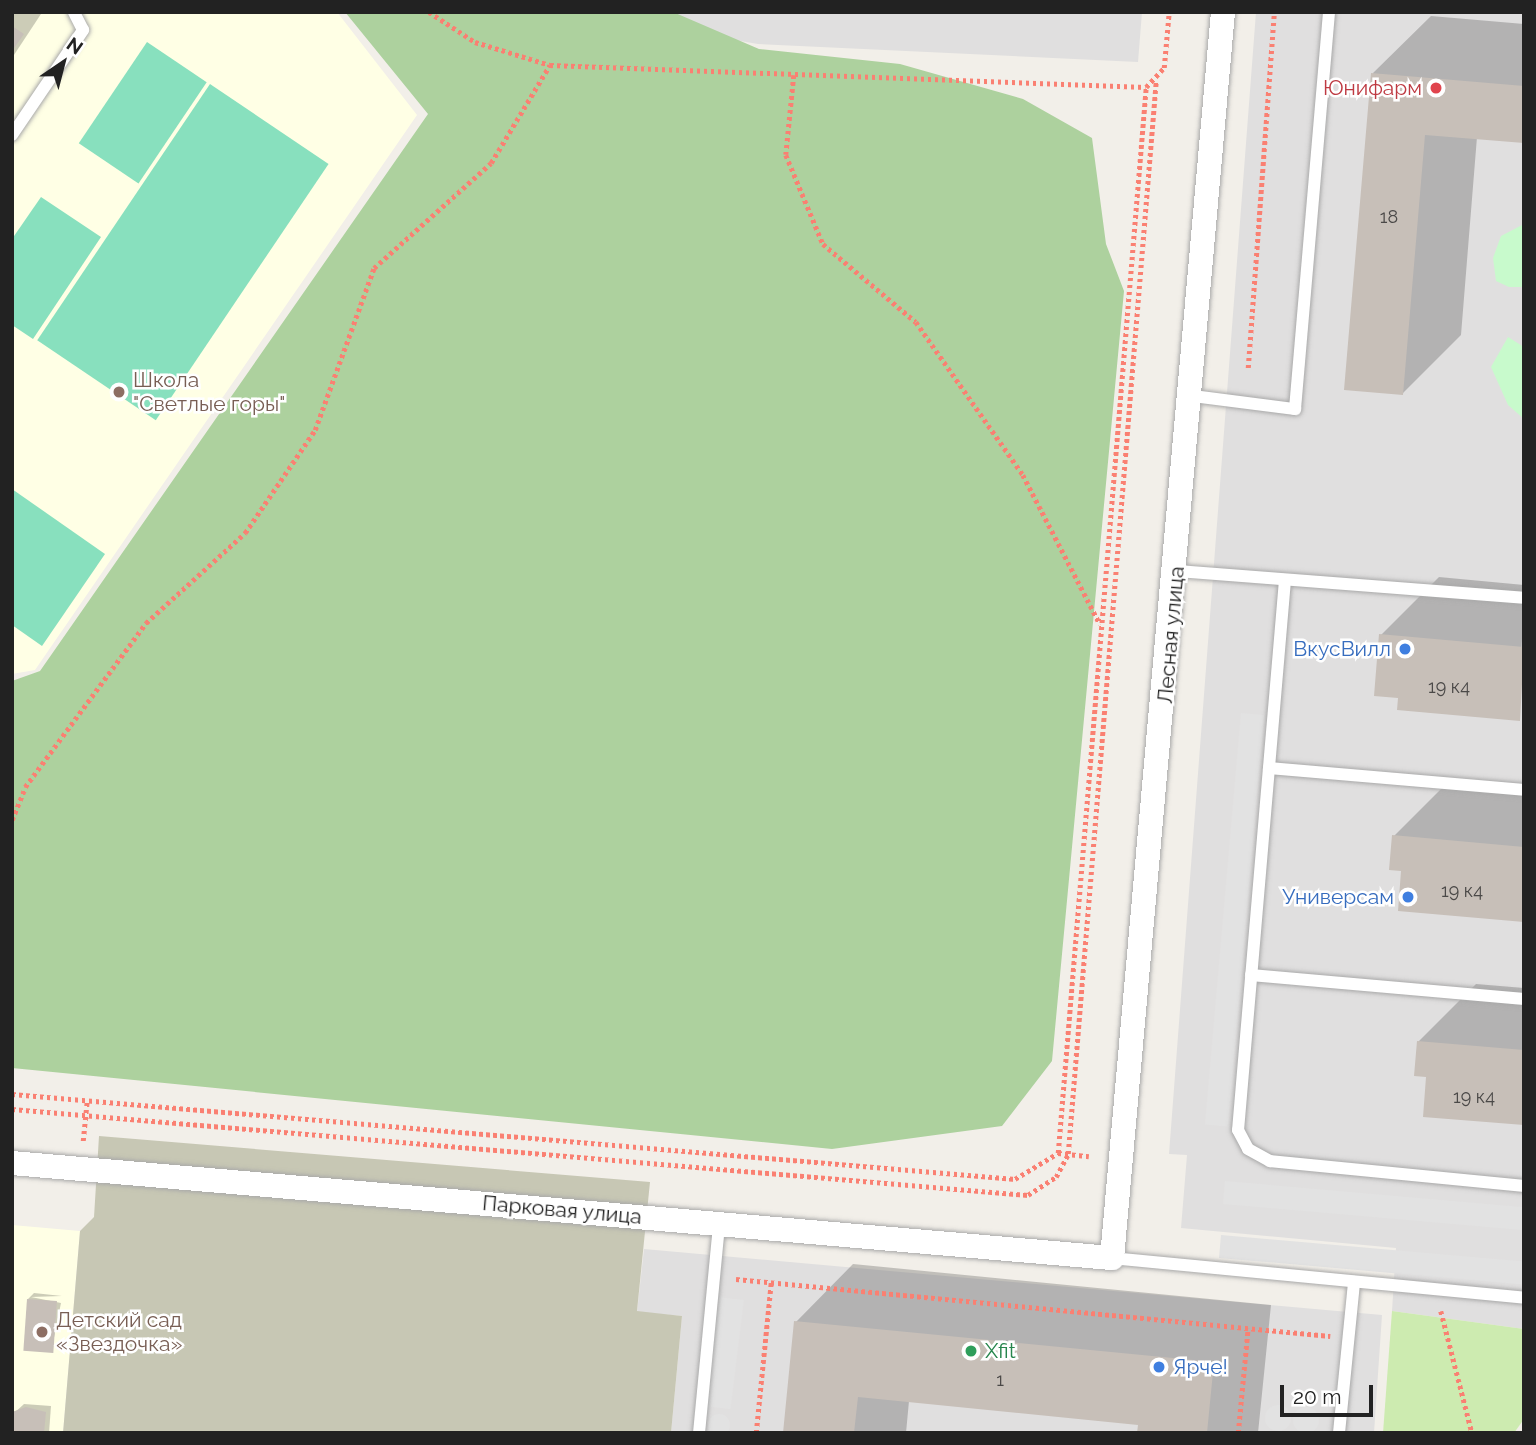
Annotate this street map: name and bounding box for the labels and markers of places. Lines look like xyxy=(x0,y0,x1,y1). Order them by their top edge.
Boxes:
place label: Юнифарм xyxy=(1323,75,1422,101)
marker: Юнифарм xyxy=(1428,80,1444,96)
place label: Школа "Светлые горы" xyxy=(133,367,285,417)
marker: Школа "Светлые горы" xyxy=(111,384,127,400)
place label: ВкусВилл xyxy=(1293,636,1391,662)
marker: ВкусВилл xyxy=(1397,641,1413,657)
place label: Универсам xyxy=(1282,884,1394,910)
marker: Универсам xyxy=(1400,889,1416,905)
place label: Детский сад «Звездочка» xyxy=(56,1307,183,1357)
marker: Детский сад «Звездочка» xyxy=(34,1324,50,1340)
place label: Xfit xyxy=(985,1338,1016,1364)
marker: Xfit xyxy=(963,1343,979,1359)
place label: Ярче! xyxy=(1173,1354,1228,1380)
marker: Ярче! xyxy=(1151,1359,1167,1375)

